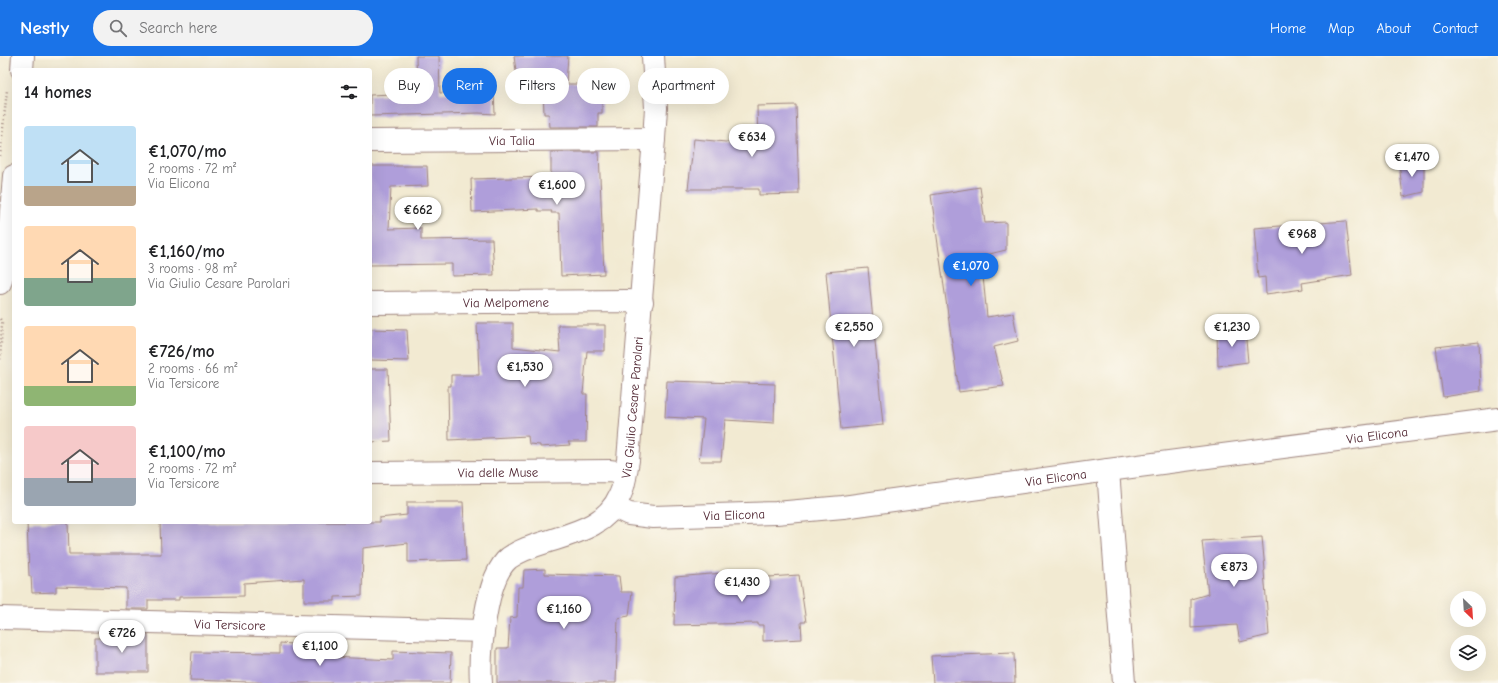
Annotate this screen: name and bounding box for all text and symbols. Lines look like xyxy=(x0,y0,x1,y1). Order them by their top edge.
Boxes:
search box xyxy=(93,10,373,46)
text: Nestly xyxy=(20,17,69,39)
icon: search xyxy=(107,17,129,39)
text: Search here xyxy=(139,19,217,37)
text: Home xyxy=(1270,20,1306,37)
text: Map xyxy=(1328,20,1354,37)
text: About xyxy=(1376,20,1411,37)
text: Contact xyxy=(1433,20,1478,37)
chip: Buy xyxy=(384,68,434,104)
chip: Rent xyxy=(442,68,497,104)
chip: Filters xyxy=(505,68,569,104)
chip: New xyxy=(577,68,630,104)
chip: Apartment xyxy=(638,68,729,104)
icon: filters xyxy=(338,81,360,103)
text: 14 homes xyxy=(24,83,91,102)
pin: €634 xyxy=(728,124,776,158)
text: €634 xyxy=(738,129,766,144)
street label: Via Talia xyxy=(489,132,535,148)
icon: home xyxy=(56,142,104,190)
text: €1,070/mo xyxy=(148,142,227,161)
pin: €1,470 xyxy=(1379,144,1445,178)
text: €1,470 xyxy=(1394,149,1430,164)
text: 2 rooms · 72 m² xyxy=(148,161,236,176)
pin: €1,600 xyxy=(524,172,590,206)
text: Via Elicona xyxy=(148,176,210,191)
text: €1,600 xyxy=(538,177,576,192)
pin: €662 xyxy=(394,197,442,231)
text: €662 xyxy=(403,202,433,217)
pin: €968 xyxy=(1278,221,1326,255)
text: €968 xyxy=(1287,226,1317,241)
icon: home xyxy=(56,242,104,290)
text: €1,160/mo xyxy=(148,242,225,261)
pin: €1,070 xyxy=(938,253,1004,287)
text: €1,070 xyxy=(952,258,990,273)
text: 3 rooms · 98 m² xyxy=(148,261,237,276)
text: Via Giulio Cesare Parolari xyxy=(148,276,290,291)
street label: Via Melpomene xyxy=(463,294,550,310)
pin: €2,550 xyxy=(821,314,887,348)
pin: €1,230 xyxy=(1199,314,1265,348)
text: €2,550 xyxy=(834,319,874,334)
text: €1,230 xyxy=(1214,319,1250,334)
street label: Via Giulio Cesare Parolari xyxy=(618,336,645,479)
icon: home xyxy=(56,342,104,390)
text: €726/mo xyxy=(148,342,215,361)
pin: €1,530 xyxy=(492,354,558,388)
text: €1,530 xyxy=(506,359,544,374)
text: 2 rooms · 66 m² xyxy=(148,361,237,376)
text: Via Tersicore xyxy=(148,376,219,391)
street label: Via Elicona xyxy=(1345,423,1409,446)
icon: home xyxy=(56,442,104,490)
text: €1,100/mo xyxy=(148,442,226,461)
text: 2 rooms · 72 m² xyxy=(148,461,236,476)
street label: Via delle Muse xyxy=(458,464,539,480)
street label: Via Elicona xyxy=(1024,466,1087,489)
text: Via Tersicore xyxy=(148,476,219,491)
street label: Via Elicona xyxy=(703,506,765,523)
pin: €873 xyxy=(1210,554,1258,588)
text: €873 xyxy=(1220,559,1248,574)
pin: €1,430 xyxy=(709,569,775,603)
text: €1,430 xyxy=(724,574,760,589)
north arrow xyxy=(1450,591,1486,627)
map controls xyxy=(1450,591,1486,671)
pin: €1,160 xyxy=(531,596,597,630)
text: €1,160 xyxy=(546,601,582,616)
street label: Via Tersicore xyxy=(194,616,266,633)
pin: €726 xyxy=(98,620,146,654)
text: €726 xyxy=(108,625,136,640)
pin: €1,100 xyxy=(287,633,353,667)
button: layers xyxy=(1450,635,1486,671)
text: €1,100 xyxy=(302,638,338,653)

